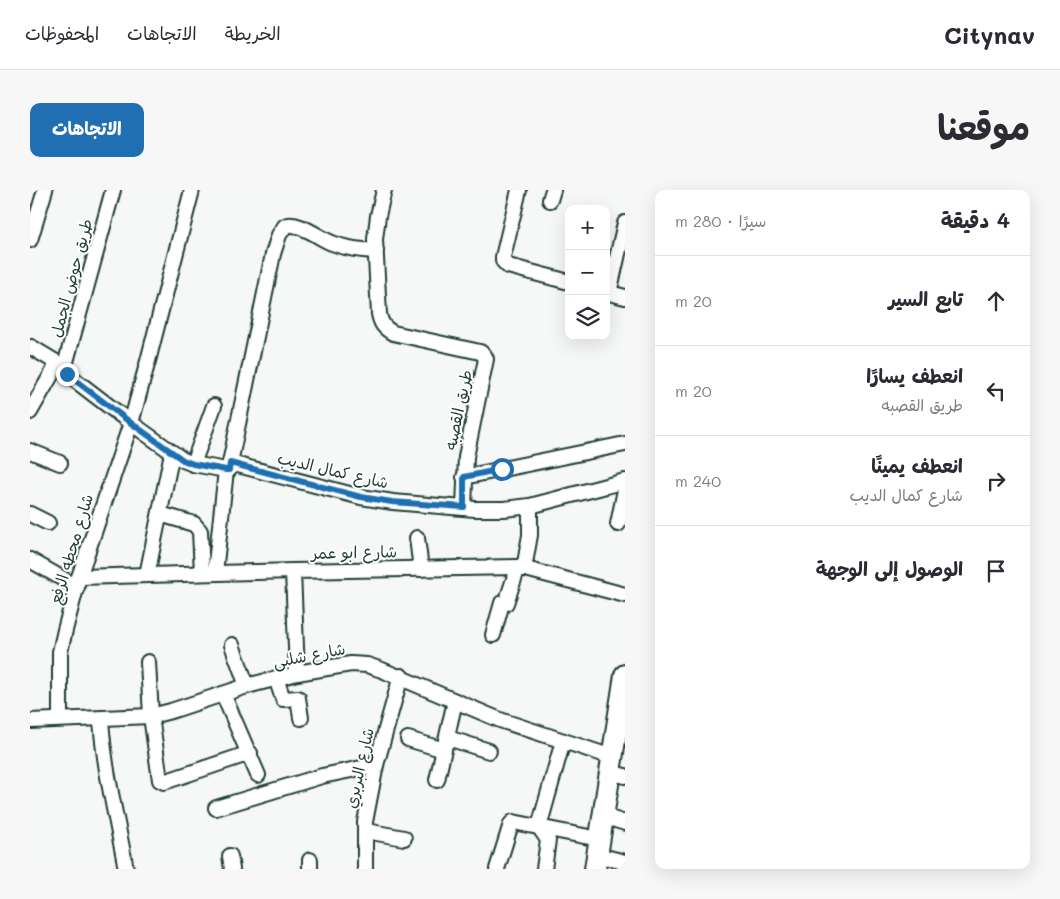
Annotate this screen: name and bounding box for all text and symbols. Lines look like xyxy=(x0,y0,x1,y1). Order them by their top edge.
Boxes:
text: Citynav xyxy=(944,19,1035,50)
text: المحفوظات xyxy=(25,21,99,45)
text: الاتجاهات xyxy=(127,21,197,45)
text: الخريطة xyxy=(225,21,281,45)
button: الاتجاهات xyxy=(30,103,144,157)
text: موقعنا xyxy=(937,103,1030,149)
map controls xyxy=(565,205,610,340)
button: + xyxy=(565,205,610,250)
text: 4 دقيقة xyxy=(941,206,1010,233)
text: سيرًا · 280 m xyxy=(675,210,766,231)
street label: طريق حوض الجمل xyxy=(45,216,97,340)
button: − xyxy=(565,250,610,295)
text: تابع السير xyxy=(888,286,963,311)
icon: ahead xyxy=(982,287,1010,315)
text: 20 m xyxy=(675,290,712,311)
button: layers xyxy=(565,295,610,340)
route end xyxy=(56,363,79,386)
text: انعطف يسارًا xyxy=(866,363,963,388)
street label: طريق القصبه xyxy=(439,368,476,452)
icon: left xyxy=(982,377,1010,405)
text: 20 m xyxy=(675,380,712,401)
text: طريق القصبه xyxy=(881,394,963,415)
street label: شارع كمال الديب xyxy=(275,447,391,494)
text: انعطف يمينًا xyxy=(871,453,963,478)
route start xyxy=(491,458,514,481)
icon: right xyxy=(982,467,1010,495)
text: 240 m xyxy=(675,470,721,491)
text: شارع كمال الديب xyxy=(850,484,963,505)
street label: شارع محطه الرفع xyxy=(44,491,99,607)
street label: شارع ابو عمر xyxy=(309,540,397,565)
text: الوصول إلى الوجهة xyxy=(816,556,963,581)
icon: arrive xyxy=(982,557,1010,585)
street label: شارع شلبى xyxy=(271,637,347,674)
street label: شارع البربري xyxy=(339,726,380,811)

